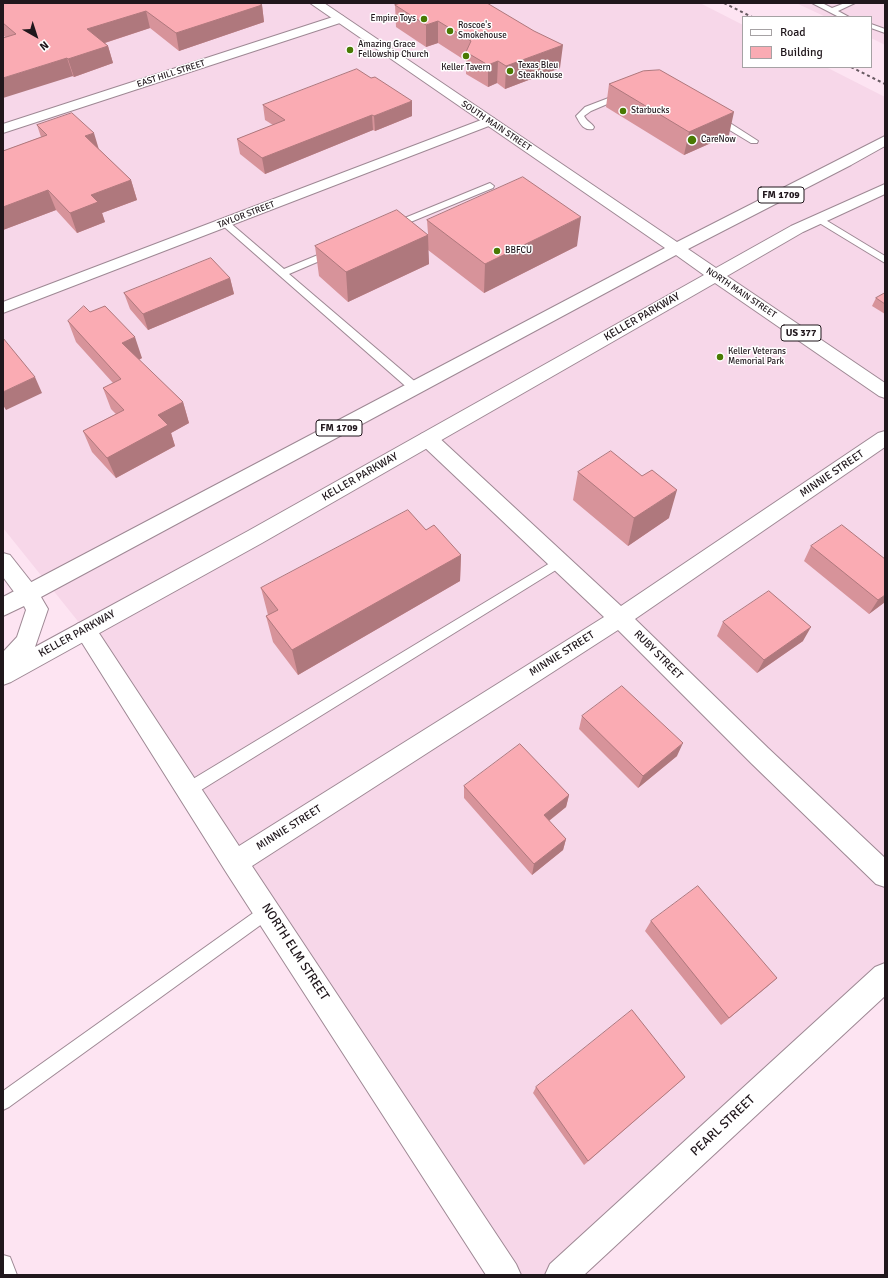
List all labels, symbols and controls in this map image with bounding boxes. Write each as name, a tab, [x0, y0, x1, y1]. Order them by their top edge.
place label: Empire Toys	[371, 14, 416, 24]
marker: Empire Toys	[419, 14, 429, 24]
north arrow	[16, 16, 56, 56]
legend	[742, 16, 872, 68]
place label: Roscoe's Smokehouse	[458, 21, 507, 42]
text: Road	[780, 25, 806, 40]
marker: Roscoe's Smokehouse	[445, 26, 455, 36]
text: N	[37, 38, 51, 53]
place label: Amazing Grace Fellowship Church	[358, 40, 429, 61]
marker: Amazing Grace Fellowship Church	[345, 45, 355, 55]
text: Building	[780, 45, 823, 60]
marker: Keller Tavern	[461, 51, 471, 61]
street label: EAST HILL STREET	[136, 58, 206, 90]
place label: Texas Bleu Steakhouse	[518, 61, 563, 82]
place label: Keller Tavern	[441, 63, 491, 73]
marker: Texas Bleu Steakhouse	[505, 66, 515, 76]
street label: SOUTH MAIN STREET	[459, 99, 533, 153]
marker: Starbucks	[618, 106, 628, 116]
place label: Starbucks	[631, 106, 669, 116]
marker: CareNow	[686, 134, 698, 146]
place label: CareNow	[701, 135, 736, 145]
road number: FM 1709	[758, 187, 804, 203]
street label: TAYLOR STREET	[216, 199, 276, 231]
marker: BBFCU	[492, 246, 502, 256]
place label: BBFCU	[505, 246, 532, 256]
street label: NORTH MAIN STREET	[704, 265, 778, 321]
street label: KELLER PARKWAY	[602, 290, 682, 344]
road number: US 377	[781, 325, 821, 341]
place label: Keller Veterans Memorial Park	[728, 347, 786, 368]
marker: Keller Veterans Memorial Park	[715, 352, 725, 362]
road number: FM 1709	[316, 420, 362, 436]
street label: MINNIE STREET	[797, 448, 867, 500]
street label: KELLER PARKWAY	[320, 450, 400, 504]
street label: KELLER PARKWAY	[36, 608, 118, 660]
street label: RUBY STREET	[631, 628, 685, 682]
street label: MINNIE STREET	[527, 629, 597, 679]
street label: MINNIE STREET	[254, 803, 324, 853]
street label: NORTH ELM STREET	[258, 901, 332, 1003]
street label: PEARL STREET	[688, 1092, 758, 1160]

